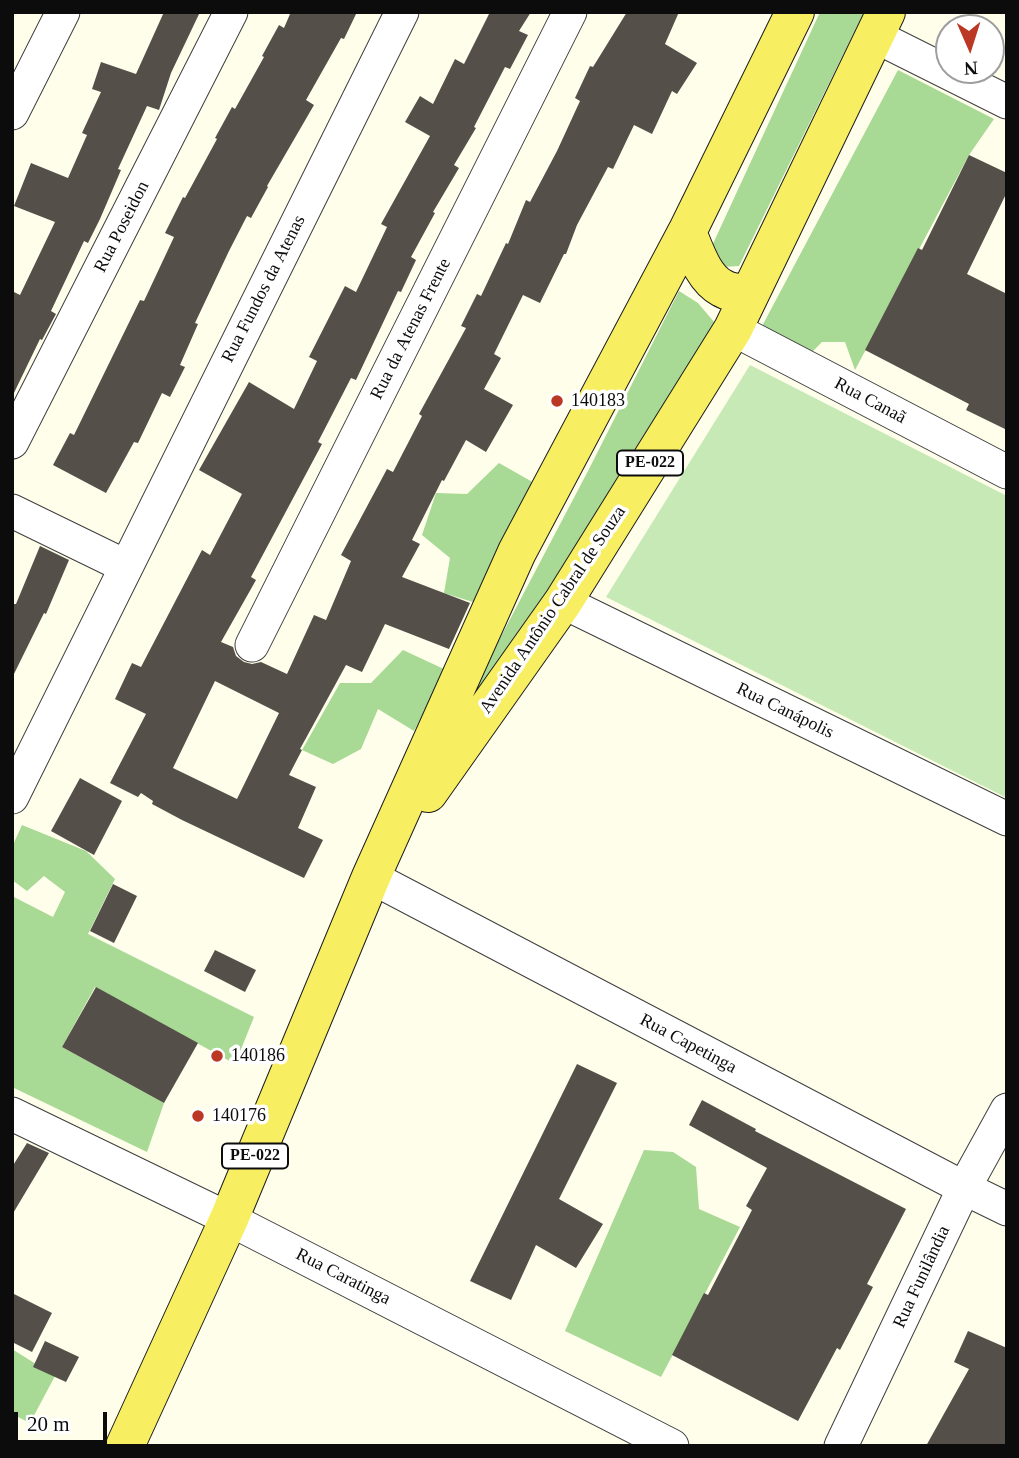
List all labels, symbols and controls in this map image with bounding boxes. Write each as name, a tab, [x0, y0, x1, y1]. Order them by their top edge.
north arrow	[935, 14, 1005, 84]
text: N	[964, 58, 978, 79]
street label: Rua Poseidon	[90, 178, 154, 276]
street label: Rua Fundos da Atenas	[217, 212, 311, 366]
street label: Rua da Atenas Frente	[366, 255, 456, 403]
street label: Rua Canaã	[830, 373, 910, 429]
place label: 140183	[571, 390, 625, 412]
marker: 140183	[549, 393, 565, 409]
road number: PE-022	[617, 450, 683, 476]
street label: Avenida Antônio Cabral de Souza	[475, 502, 631, 718]
street label: Rua Canápolis	[733, 678, 837, 744]
street label: Rua Capetinga	[636, 1009, 740, 1079]
place label: 140186	[231, 1045, 285, 1067]
marker: 140186	[209, 1048, 225, 1064]
place label: 140176	[212, 1105, 266, 1127]
marker: 140176	[190, 1108, 206, 1124]
road number: PE-022	[222, 1144, 288, 1168]
street label: Rua Funilândia	[889, 1222, 955, 1332]
street label: Rua Caratinga	[292, 1244, 394, 1310]
scale bar	[18, 1398, 110, 1442]
text: 20 m	[27, 1412, 70, 1436]

